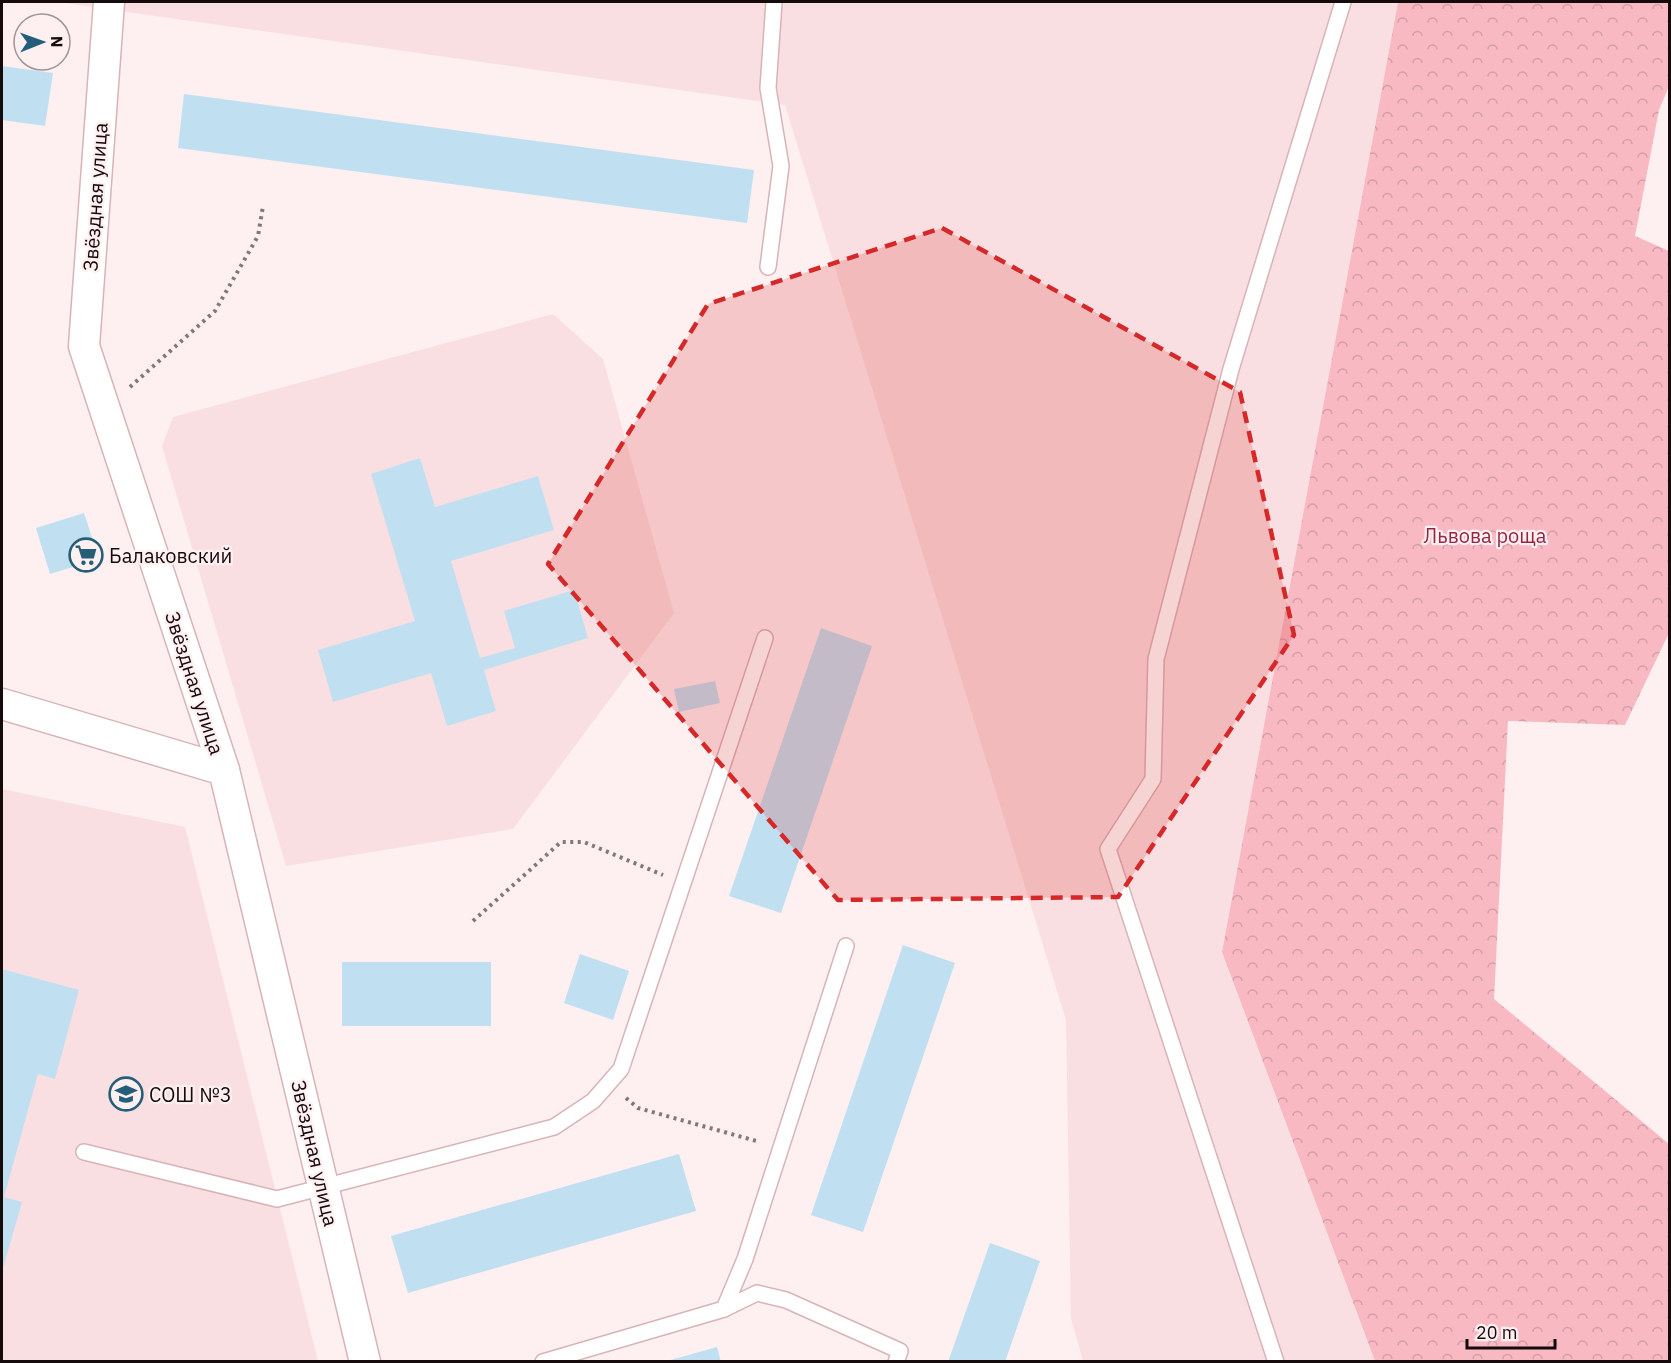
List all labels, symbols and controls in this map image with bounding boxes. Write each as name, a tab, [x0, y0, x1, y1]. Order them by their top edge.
north arrow	[12, 12, 72, 72]
text: N	[47, 36, 67, 48]
street label: Звёздная улица	[76, 121, 114, 272]
park label: Львова роща	[1424, 522, 1547, 549]
supermarket icon: Балаковский	[68, 537, 104, 573]
place label: Балаковский	[109, 542, 232, 569]
street label: Звёздная улица	[159, 608, 231, 758]
school or university icon: СОШ №3	[108, 1076, 144, 1112]
street label: Звёздная улица	[285, 1077, 345, 1229]
place label: СОШ №3	[149, 1081, 232, 1108]
scale bar	[1467, 1312, 1556, 1350]
text: 20 m	[1476, 1321, 1518, 1344]

